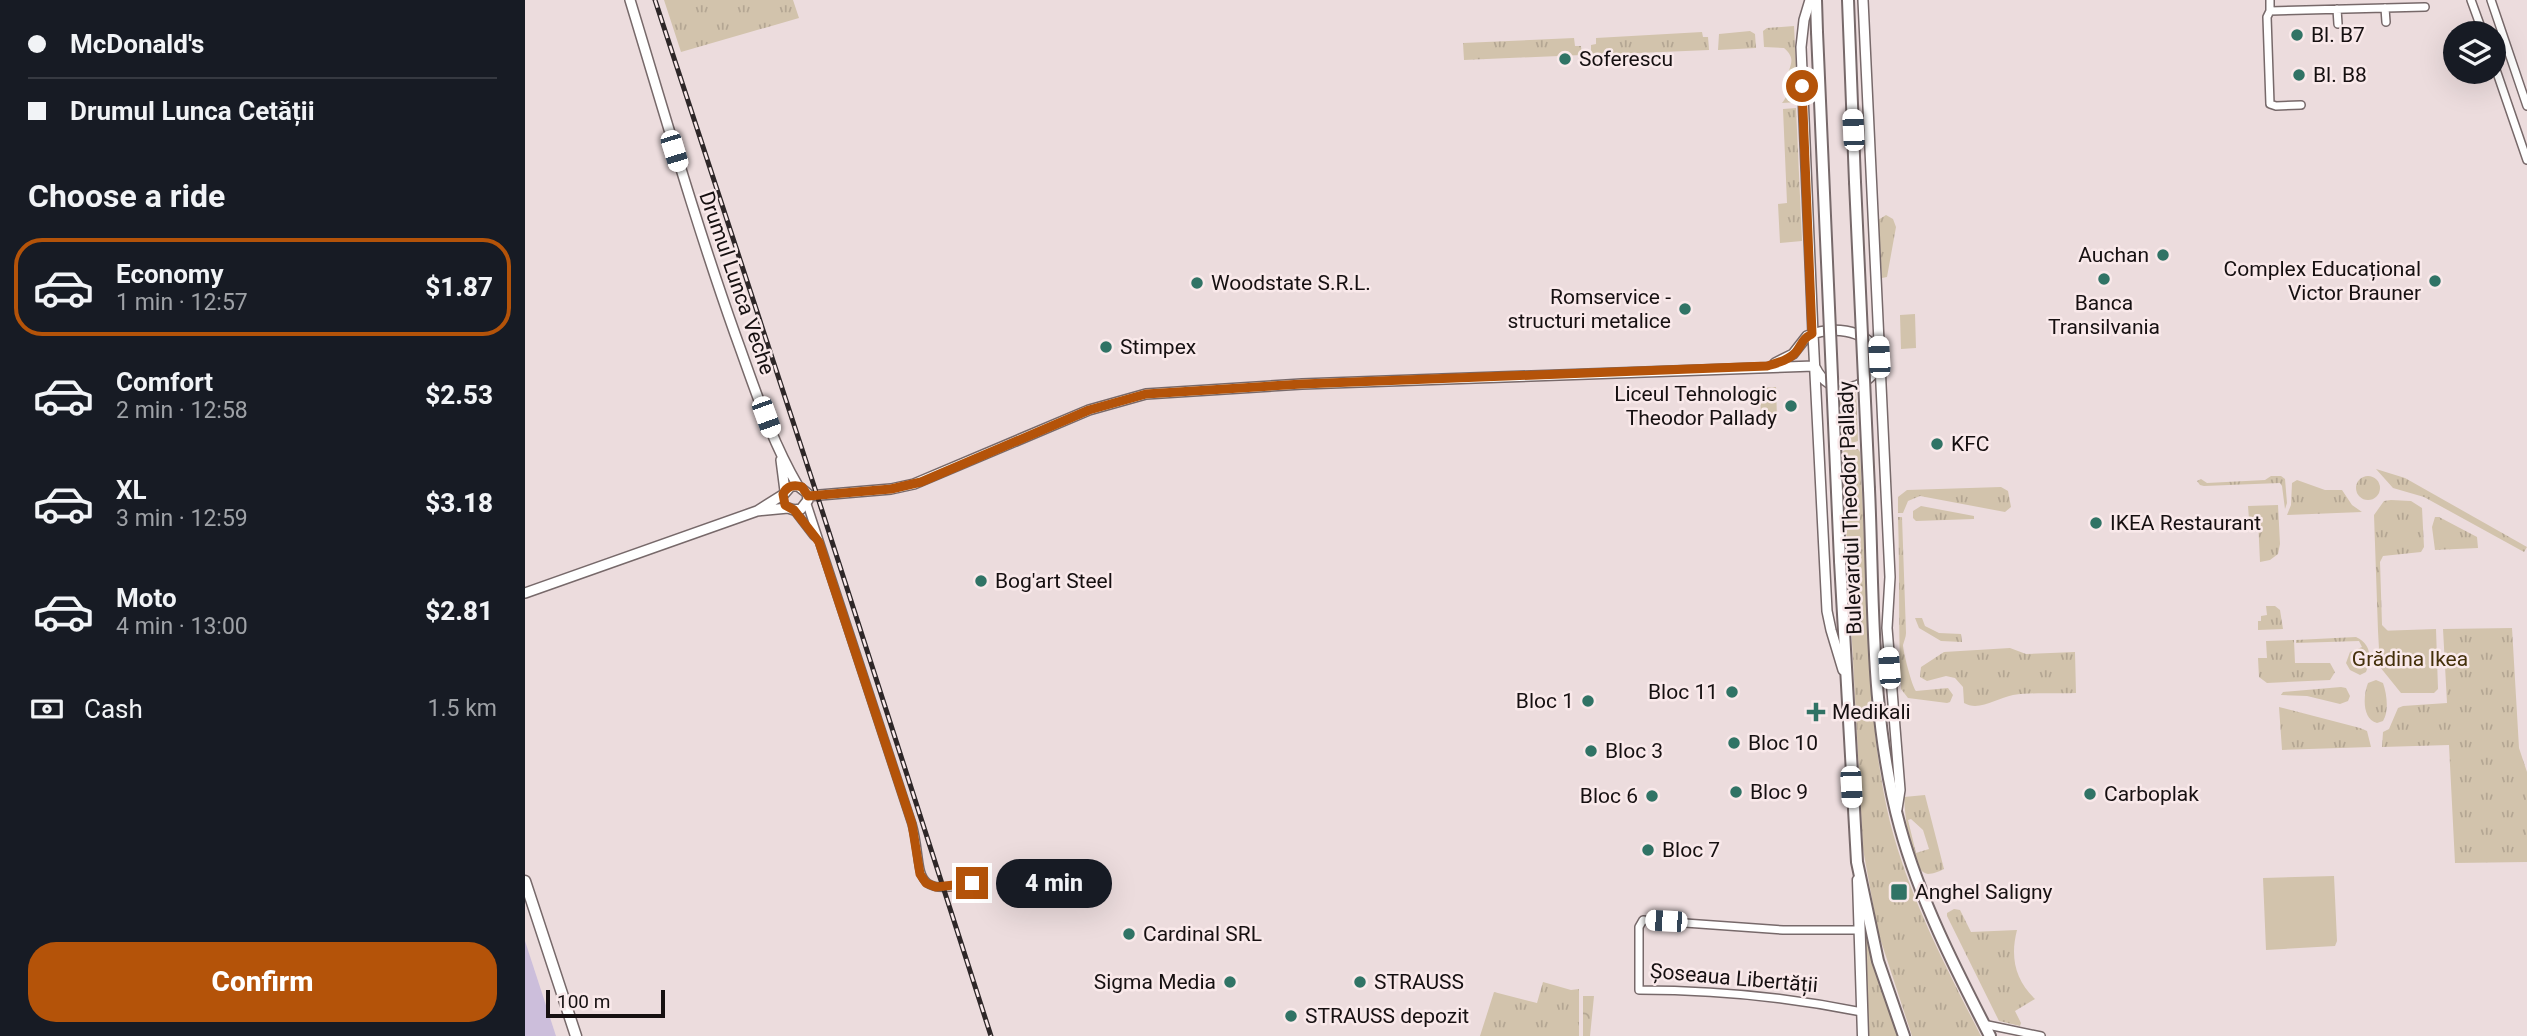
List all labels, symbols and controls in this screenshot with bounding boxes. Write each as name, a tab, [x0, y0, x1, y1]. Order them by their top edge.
map controls	[2443, 21, 2506, 84]
button: layers	[2443, 21, 2506, 84]
place label: Bl. B7	[2311, 23, 2365, 47]
marker: Bl. B7	[2289, 27, 2305, 43]
text: McDonald's	[70, 29, 204, 59]
place label: Soferescu	[1579, 47, 1673, 71]
marker: Soferescu	[1557, 51, 1573, 67]
place label: Bl. B8	[2313, 63, 2367, 87]
marker: Bl. B8	[2291, 67, 2307, 83]
route start	[1786, 70, 1818, 102]
text: Drumul Lunca Cetății	[70, 96, 315, 126]
car	[1842, 108, 1865, 152]
car	[658, 128, 691, 174]
text: Choose a ride	[28, 177, 225, 215]
street label: Drumul Lunca Veche	[694, 188, 780, 378]
place label: Auchan	[2078, 243, 2149, 267]
marker: Auchan	[2155, 247, 2171, 263]
icon: car	[32, 256, 95, 319]
place label: Complex Educațional Victor Brauner	[2224, 257, 2421, 305]
text: Economy	[116, 259, 223, 289]
place label: Woodstate S.R.L.	[1211, 271, 1371, 295]
marker: Banca Transilvania	[2096, 271, 2112, 287]
text: $1.87	[425, 272, 493, 302]
marker: Complex Educațional Victor Brauner	[2427, 273, 2443, 289]
marker: Woodstate S.R.L.	[1189, 275, 1205, 291]
place label: Romservice - structuri metalice	[1508, 285, 1671, 333]
text: 1 min · 12:57	[116, 289, 248, 316]
place label: Banca Transilvania	[2048, 291, 2160, 339]
marker: Romservice - structuri metalice	[1677, 301, 1693, 317]
place label: Stimpex	[1120, 335, 1196, 359]
car	[1868, 335, 1891, 379]
marker: Stimpex	[1098, 339, 1114, 355]
icon: car	[32, 364, 95, 427]
text: Comfort	[116, 367, 213, 397]
text: $2.53	[425, 380, 493, 410]
street label: Bulevardul Theodor Pallady	[1834, 381, 1866, 635]
place label: Liceul Tehnologic Theodor Pallady	[1614, 382, 1777, 430]
car	[749, 394, 784, 440]
text: 2 min · 12:58	[116, 397, 248, 424]
marker: Liceul Tehnologic Theodor Pallady	[1783, 398, 1799, 414]
place label: KFC	[1951, 432, 1989, 456]
marker: KFC	[1929, 436, 1945, 452]
icon: car	[32, 472, 95, 535]
text: XL	[116, 475, 147, 505]
text: $3.18	[425, 488, 493, 518]
text: 3 min · 12:59	[116, 505, 248, 532]
place label: IKEA Restaurant	[2110, 511, 2261, 535]
marker: IKEA Restaurant	[2088, 515, 2104, 531]
place label: Bog'art Steel	[995, 569, 1113, 593]
marker: Bog'art Steel	[973, 573, 989, 589]
icon: car	[32, 580, 95, 643]
text: Moto	[116, 583, 177, 613]
text: $2.81	[425, 596, 493, 626]
text: 4 min · 13:00	[116, 613, 248, 640]
car	[1878, 646, 1901, 690]
park label: Grădina Ikea	[2352, 647, 2468, 671]
place label: Bloc 11	[1648, 680, 1718, 704]
marker: Bloc 11	[1724, 684, 1740, 700]
place label: Bloc 1	[1516, 689, 1574, 713]
icon: cash	[28, 690, 66, 728]
marker: Bloc 1	[1580, 693, 1596, 709]
text: Cash	[84, 694, 143, 724]
text: 1.5 km	[428, 695, 497, 722]
place label: Medikali	[1832, 700, 1911, 724]
marker: Medikali	[1806, 702, 1826, 722]
place label: Bloc 10	[1748, 731, 1818, 755]
marker: Bloc 10	[1726, 735, 1742, 751]
place label: Bloc 3	[1605, 739, 1663, 763]
marker: Bloc 3	[1583, 743, 1599, 759]
car	[1840, 765, 1863, 809]
place label: Bloc 9	[1750, 780, 1808, 804]
place label: Carboplak	[2104, 782, 2199, 806]
place label: Bloc 6	[1580, 784, 1638, 808]
marker: Bloc 9	[1728, 784, 1744, 800]
marker: Carboplak	[2082, 786, 2098, 802]
marker: Bloc 6	[1644, 788, 1660, 804]
place label: Bloc 7	[1662, 838, 1720, 862]
marker: Bloc 7	[1640, 842, 1656, 858]
callout: 4 min	[997, 858, 1112, 908]
route end	[956, 867, 988, 899]
text: 4 min	[1025, 870, 1083, 897]
place label: Anghel Saligny	[1915, 880, 2053, 904]
marker: Anghel Saligny	[1889, 882, 1909, 902]
car	[1645, 909, 1688, 933]
place label: Cardinal SRL	[1143, 922, 1262, 946]
marker: Cardinal SRL	[1121, 926, 1137, 942]
button: Confirm	[28, 942, 497, 1022]
street label: Șoseaua Libertății	[1649, 959, 1819, 998]
place label: Sigma Media	[1094, 970, 1216, 994]
place label: STRAUSS	[1374, 970, 1464, 994]
marker: Sigma Media	[1222, 974, 1238, 990]
marker: STRAUSS	[1352, 974, 1368, 990]
scale bar	[546, 987, 665, 1019]
text: 100 m	[557, 990, 610, 1013]
place label: STRAUSS depozit	[1305, 1004, 1469, 1028]
marker: STRAUSS depozit	[1283, 1008, 1299, 1024]

